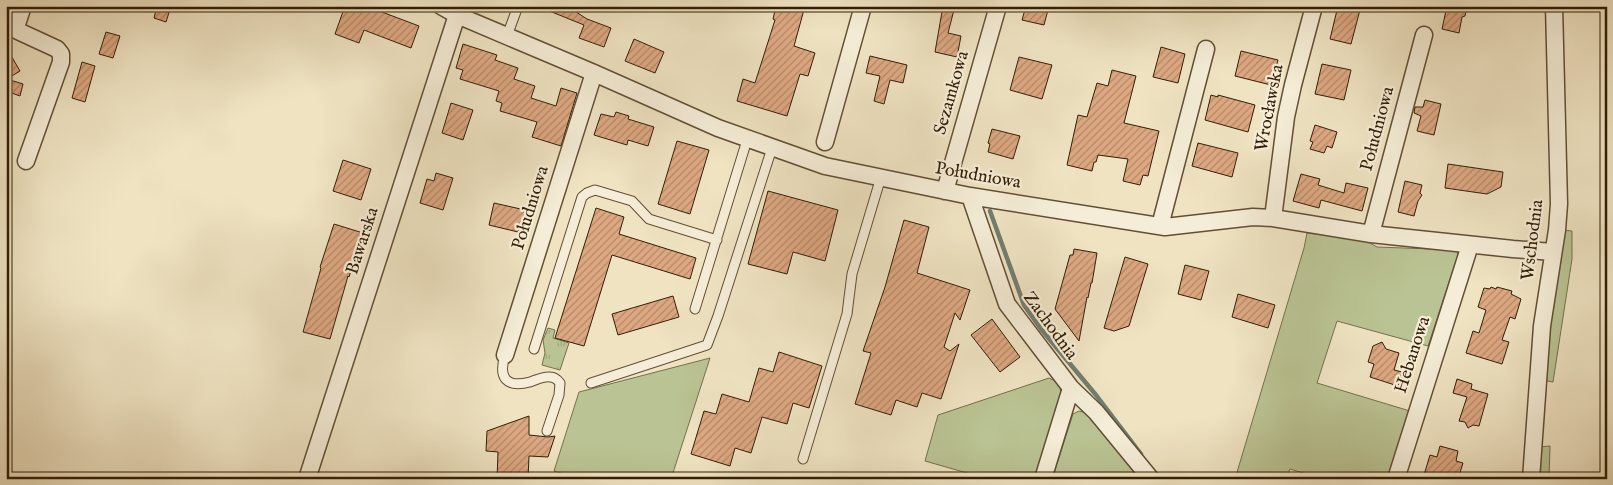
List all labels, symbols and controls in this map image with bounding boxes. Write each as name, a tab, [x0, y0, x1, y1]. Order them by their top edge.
street label: Sezamkowa	[929, 48, 975, 138]
street label: Wrocławska	[1250, 62, 1290, 154]
street label: Południowa	[1356, 84, 1400, 174]
street label: Południowa	[933, 157, 1023, 195]
street label: Południowa	[507, 163, 555, 253]
street label: Wschodnia	[1517, 198, 1549, 282]
street label: Bawarska	[341, 204, 385, 278]
street label: Zachodnia	[1017, 287, 1083, 365]
street label: Hebanowa	[1390, 313, 1436, 396]

